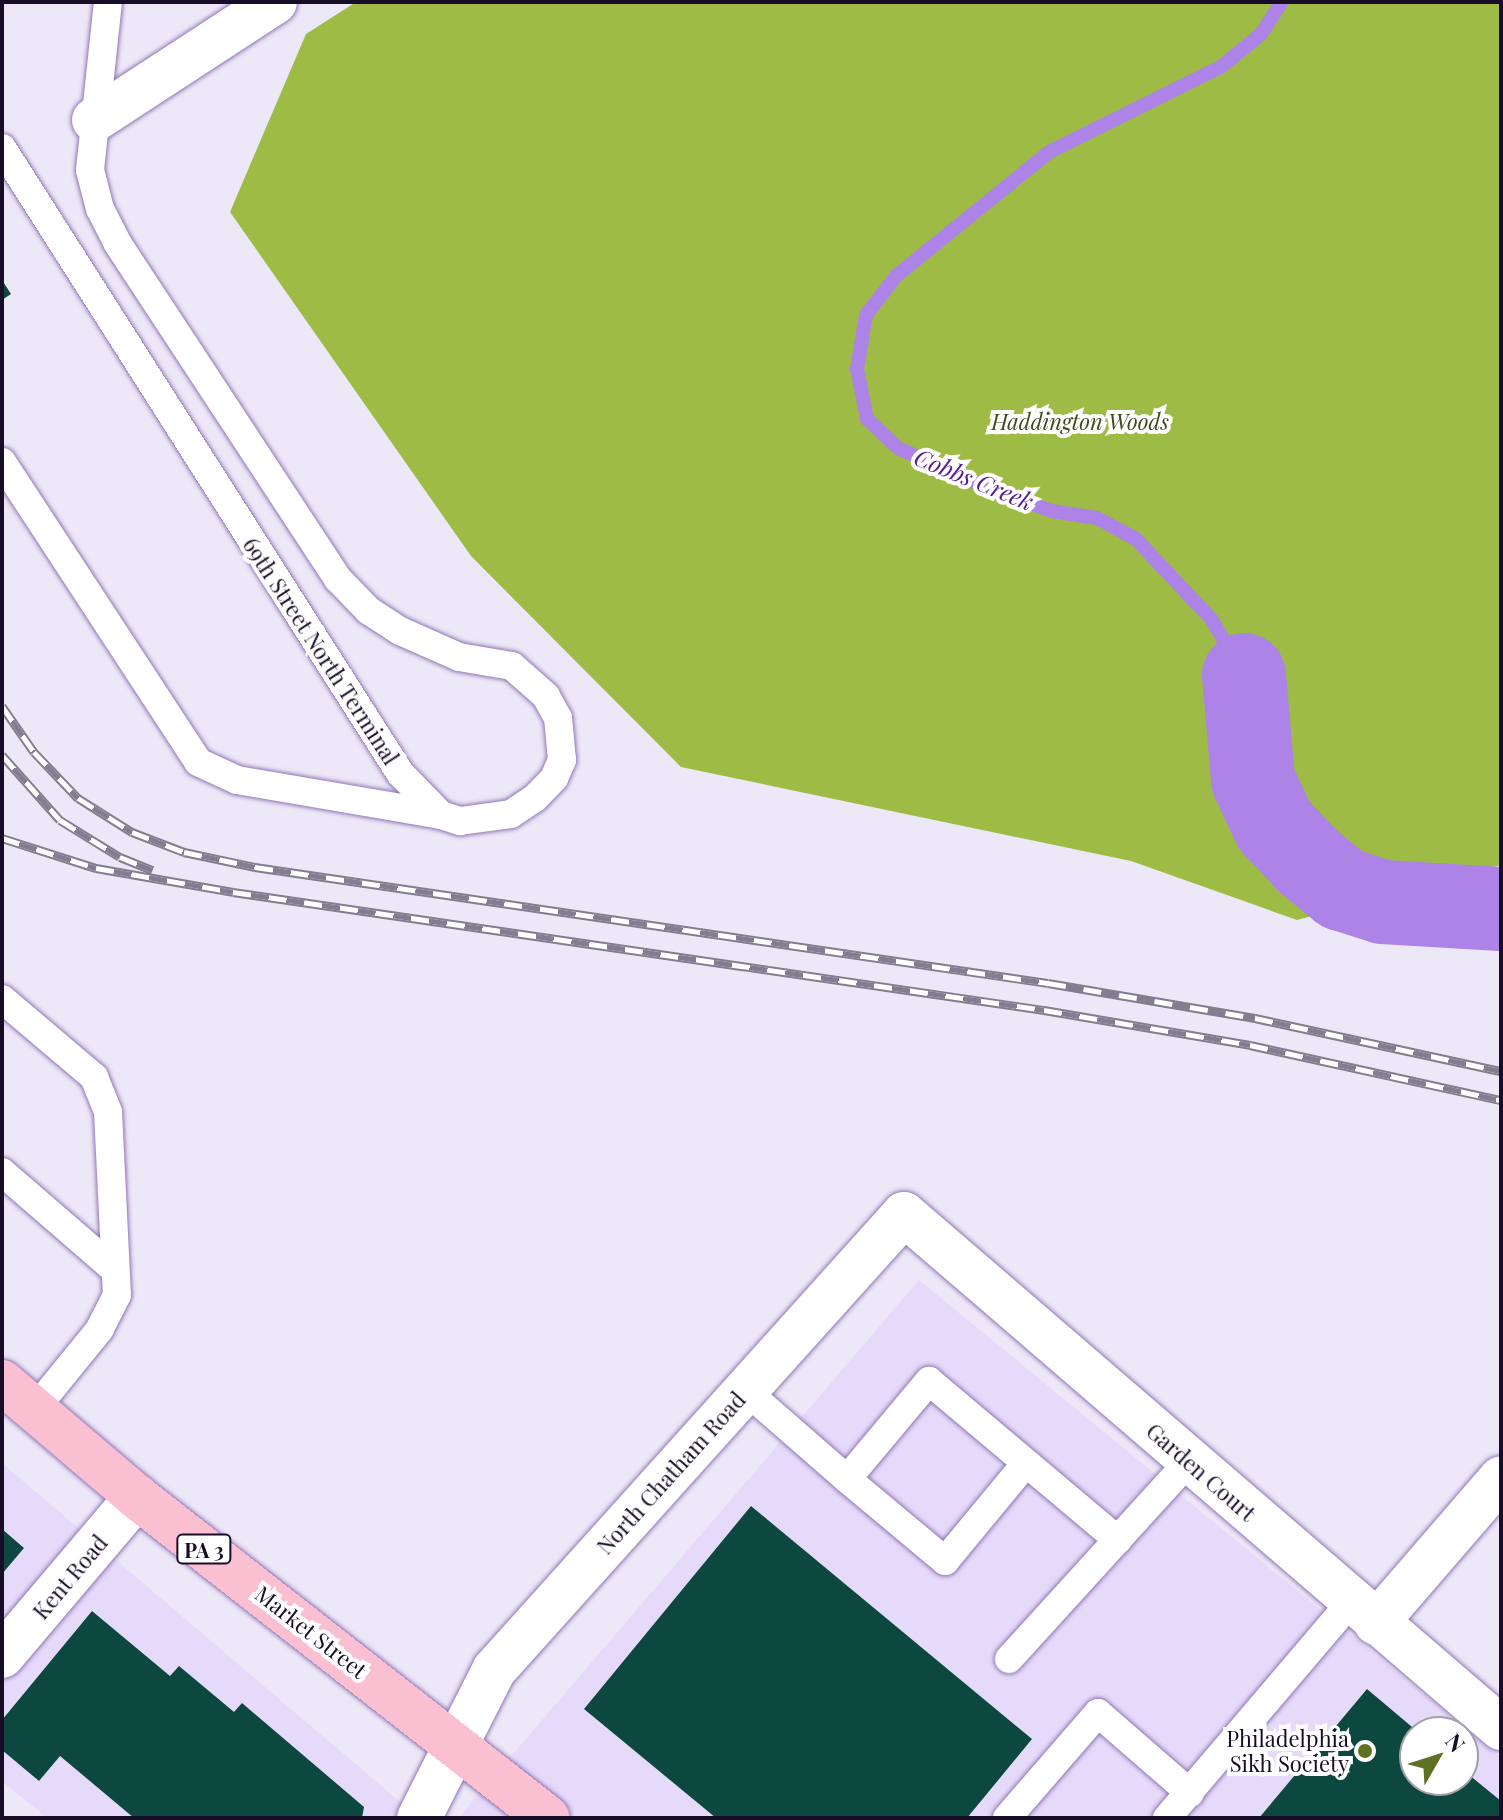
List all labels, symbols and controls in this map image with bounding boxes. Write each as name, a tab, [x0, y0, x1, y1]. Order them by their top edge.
park label: Haddington Woods	[991, 409, 1169, 435]
water label: Cobbs Creek	[910, 442, 1038, 516]
street label: 69th Street North Terminal	[237, 532, 405, 770]
street label: North Chatham Road	[591, 1387, 751, 1559]
street label: Garden Court	[1141, 1418, 1261, 1526]
street label: Kent Road	[27, 1529, 113, 1625]
road number: PA 3	[176, 1533, 232, 1565]
street label: Market Street	[250, 1580, 372, 1684]
north arrow	[1399, 1716, 1479, 1796]
place label: Philadelphia Sikh Society	[1226, 1725, 1349, 1776]
text: N	[1439, 1727, 1473, 1758]
marker: Philadelphia Sikh Society	[1356, 1742, 1374, 1760]

